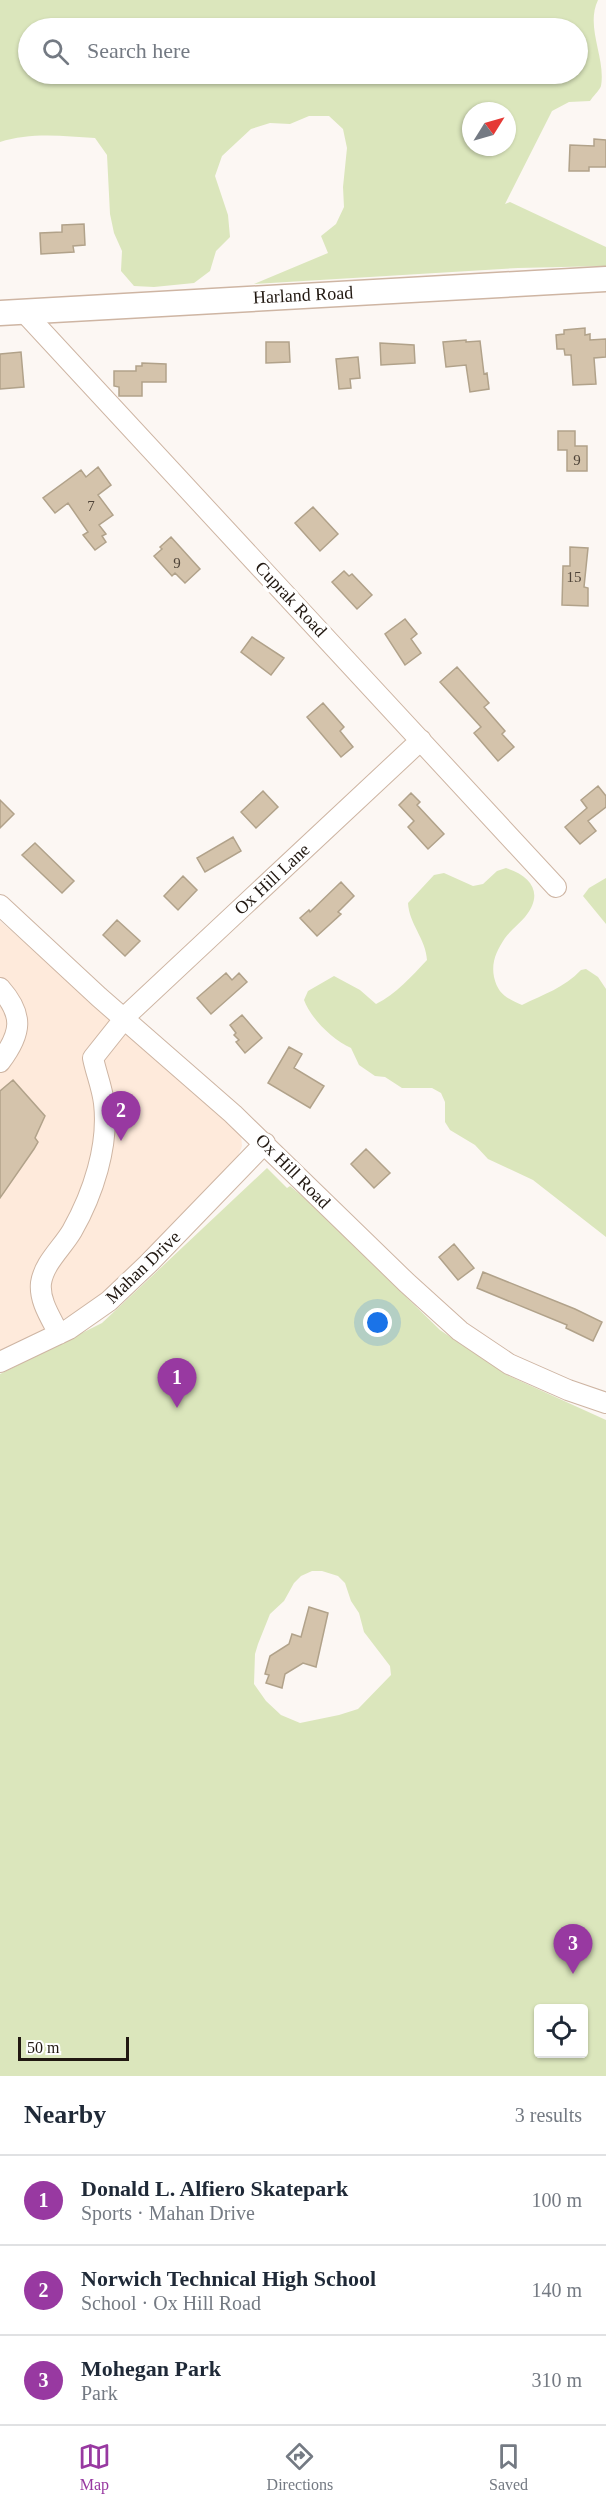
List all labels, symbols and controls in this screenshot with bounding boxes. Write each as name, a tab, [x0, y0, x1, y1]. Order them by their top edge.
search box	[18, 18, 588, 84]
icon: search	[39, 35, 72, 68]
text: Search here	[87, 38, 190, 63]
north arrow	[462, 102, 516, 156]
street label: Harland Road	[252, 282, 354, 308]
house number: 9	[573, 452, 581, 468]
house number: 7	[87, 498, 95, 514]
house number: 9	[173, 555, 181, 571]
street label: Cuprak Road	[251, 557, 331, 641]
house number: 15	[567, 569, 582, 585]
street label: Ox Hill Lane	[230, 839, 314, 919]
pin: 2	[102, 1092, 140, 1141]
street label: Ox Hill Road	[252, 1130, 334, 1212]
street label: Mahan Drive	[102, 1227, 184, 1307]
your location	[363, 1308, 392, 1337]
pin: 1	[158, 1358, 196, 1408]
pin: 3	[554, 1924, 592, 1974]
map controls	[534, 2004, 588, 2058]
button: locate	[534, 2004, 588, 2058]
scale bar	[18, 2034, 129, 2062]
text: 50 m	[27, 2039, 59, 2056]
text: Nearby	[24, 2100, 106, 2129]
text: 3 results	[515, 2104, 582, 2126]
text: Donald L. Alfiero Skatepark	[81, 2176, 348, 2201]
text: 1	[39, 2189, 49, 2211]
text: 100 m	[531, 2189, 582, 2211]
text: Sports · Mahan Drive	[81, 2202, 255, 2224]
text: Norwich Technical High School	[81, 2266, 376, 2291]
text: 2	[39, 2279, 49, 2301]
text: 140 m	[531, 2279, 582, 2301]
text: School · Ox Hill Road	[81, 2292, 261, 2314]
text: Mohegan Park	[81, 2356, 221, 2381]
text: 3	[39, 2369, 49, 2391]
text: 310 m	[531, 2369, 582, 2391]
text: Park	[81, 2382, 118, 2404]
tab: Map	[78, 2440, 111, 2494]
tab: Directions	[267, 2440, 333, 2494]
tab: Saved	[489, 2440, 528, 2494]

